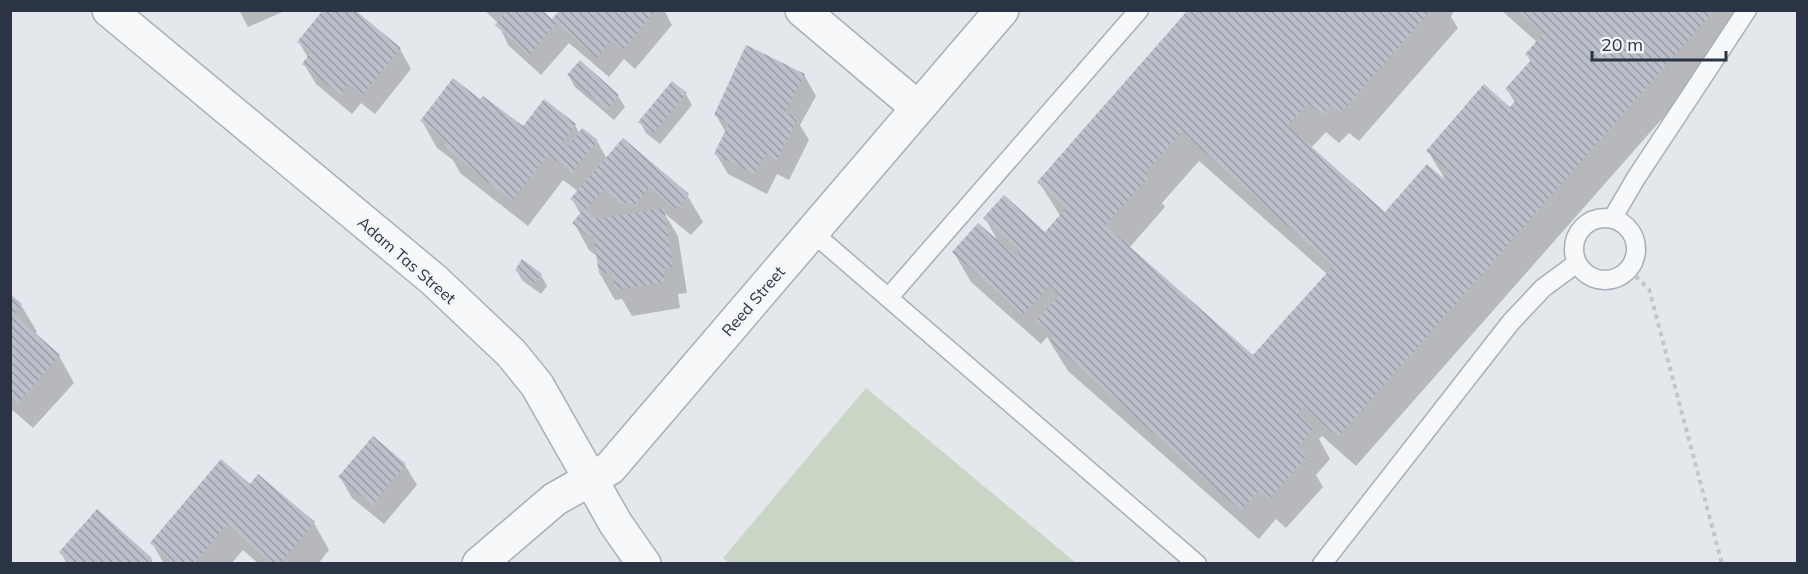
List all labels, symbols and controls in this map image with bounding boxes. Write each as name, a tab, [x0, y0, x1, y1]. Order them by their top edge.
scale bar	[1592, 24, 1726, 62]
text: 20 m	[1601, 33, 1643, 56]
street label: Adam Tas Street	[354, 212, 460, 308]
street label: Reed Street	[717, 262, 789, 340]

